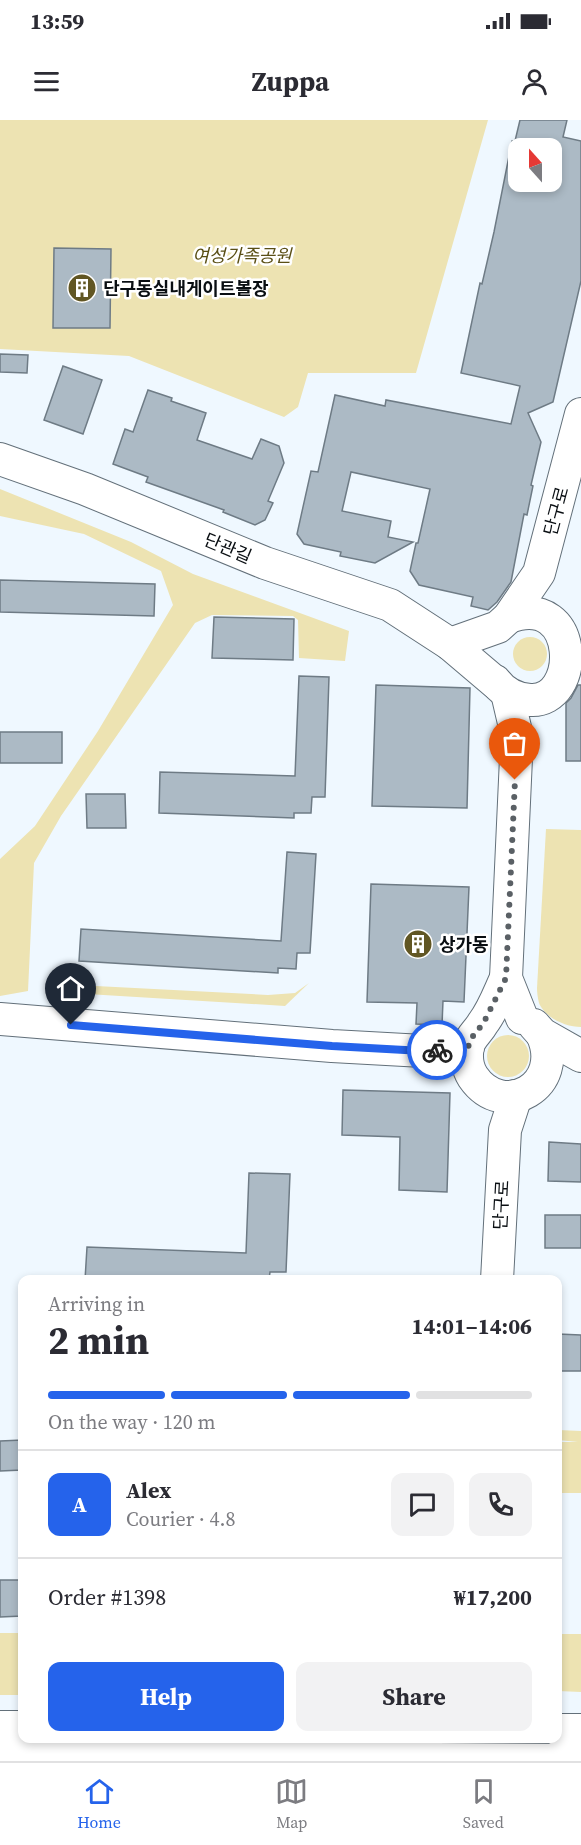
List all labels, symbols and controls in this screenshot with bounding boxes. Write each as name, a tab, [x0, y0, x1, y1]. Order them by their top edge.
text: 13:59	[30, 6, 84, 36]
text: Zuppa	[252, 63, 329, 100]
icon: menu	[30, 65, 63, 98]
icon: person	[518, 65, 551, 98]
north arrow	[508, 138, 562, 192]
map controls	[508, 138, 562, 192]
park label: 여성가족공원	[192, 243, 293, 268]
building icon: 단구동실내게이트볼장	[66, 272, 98, 304]
place label: 단구동실내게이트볼장	[103, 276, 269, 301]
street label: 단구로	[537, 484, 575, 538]
street label: 단관길	[200, 527, 256, 569]
pin	[489, 718, 540, 780]
icon: bag	[498, 727, 531, 760]
building icon: 상가동	[402, 928, 434, 960]
place label: 상가동	[439, 932, 489, 957]
pin	[45, 963, 96, 1025]
icon: home	[54, 972, 87, 1005]
courier	[407, 1020, 467, 1080]
icon: bike	[421, 1034, 454, 1067]
street label: 단구로	[487, 1180, 515, 1230]
text: Arriving in	[48, 1290, 145, 1318]
text: 14:01–14:06	[412, 1311, 532, 1341]
text: 2 min	[48, 1314, 149, 1367]
text: On the way · 120 m	[48, 1408, 215, 1436]
button: chat	[391, 1473, 454, 1536]
button: phone	[469, 1473, 532, 1536]
text: Alex	[126, 1475, 171, 1505]
text: A	[72, 1489, 87, 1519]
text: Courier · 4.8	[126, 1505, 235, 1533]
text: Order #1398	[48, 1582, 166, 1612]
text: ₩17,200	[454, 1582, 532, 1612]
button: Help	[48, 1662, 284, 1731]
button: Share	[296, 1662, 532, 1731]
tab: Home	[77, 1775, 121, 1833]
tab: Map	[275, 1775, 308, 1833]
tab: Saved	[463, 1775, 504, 1833]

